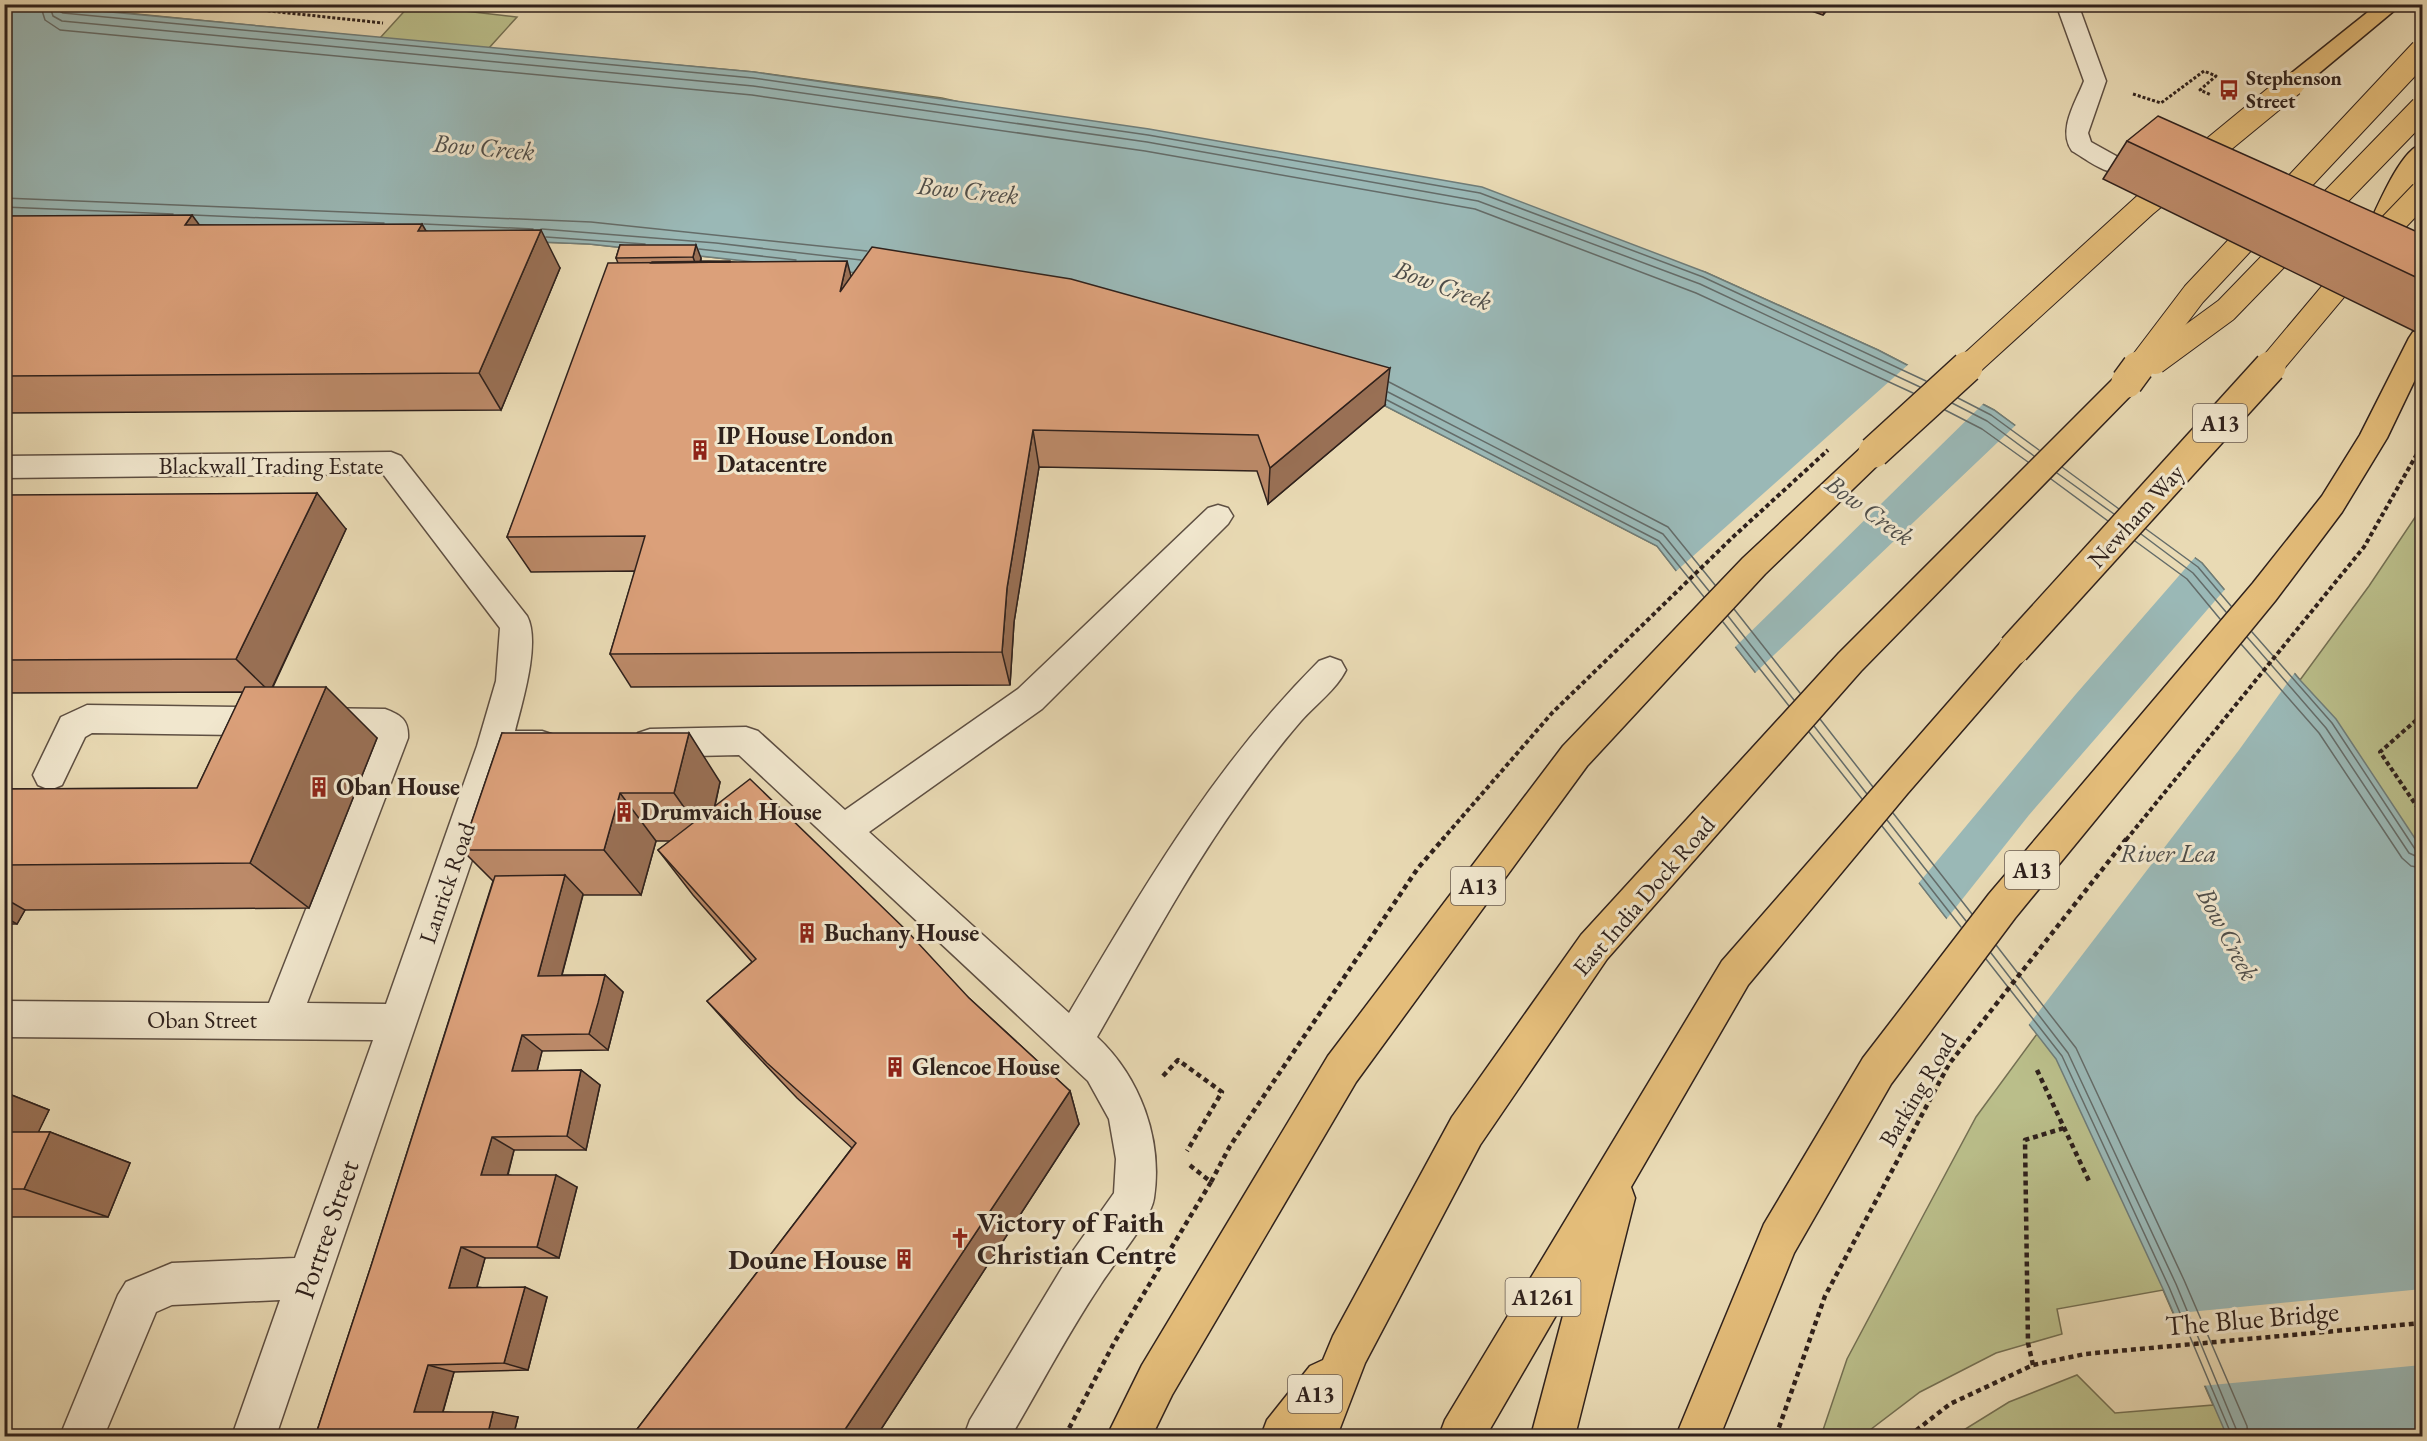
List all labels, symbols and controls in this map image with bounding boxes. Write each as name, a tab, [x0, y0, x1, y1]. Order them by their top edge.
place label: Stephenson Street	[2246, 65, 2342, 114]
bus stop icon: Stephenson Street	[2217, 78, 2241, 102]
water label: Bow Creek	[431, 126, 536, 168]
water label: Bow Creek	[915, 168, 1020, 212]
water label: Bow Creek	[1389, 251, 1497, 318]
road number: A13	[2193, 404, 2247, 442]
place label: IP House London Datacentre	[717, 420, 894, 479]
building icon: IP House London Datacentre	[688, 438, 712, 462]
street label: Blackwall Trading Estate	[159, 450, 383, 481]
street label: Newham Way	[2081, 457, 2191, 574]
water label: Bow Creek	[1818, 466, 1921, 554]
place label: Oban House	[336, 771, 460, 802]
building icon: Oban House	[307, 775, 331, 799]
place label: Drumvaich House	[641, 796, 822, 827]
building icon: Drumvaich House	[612, 800, 636, 824]
street label: East India Dock Road	[1566, 809, 1722, 982]
street label: Lanrick Road	[411, 817, 482, 948]
water label: River Lea	[2120, 836, 2216, 870]
road number: A13	[2005, 851, 2059, 889]
road number: A13	[1451, 867, 1505, 905]
water label: Bow Creek	[2189, 880, 2267, 987]
place label: Buchany House	[824, 917, 979, 949]
building icon: Buchany House	[795, 921, 819, 945]
street label: Oban Street	[147, 1004, 257, 1035]
street label: Barking Road	[1872, 1027, 1964, 1152]
place label: Glencoe House	[912, 1051, 1060, 1082]
building icon: Glencoe House	[883, 1055, 907, 1079]
street label: Portree Street	[286, 1155, 367, 1303]
place label: Victory of Faith Christian Centre	[977, 1204, 1176, 1272]
church icon: Victory of Faith Christian Centre	[948, 1226, 972, 1250]
place label: Doune House	[728, 1241, 887, 1277]
building icon: Doune House	[892, 1247, 916, 1271]
road number: A1261	[1506, 1278, 1580, 1316]
street label: The Blue Bridge	[2164, 1292, 2340, 1344]
road number: A13	[1288, 1375, 1342, 1413]

